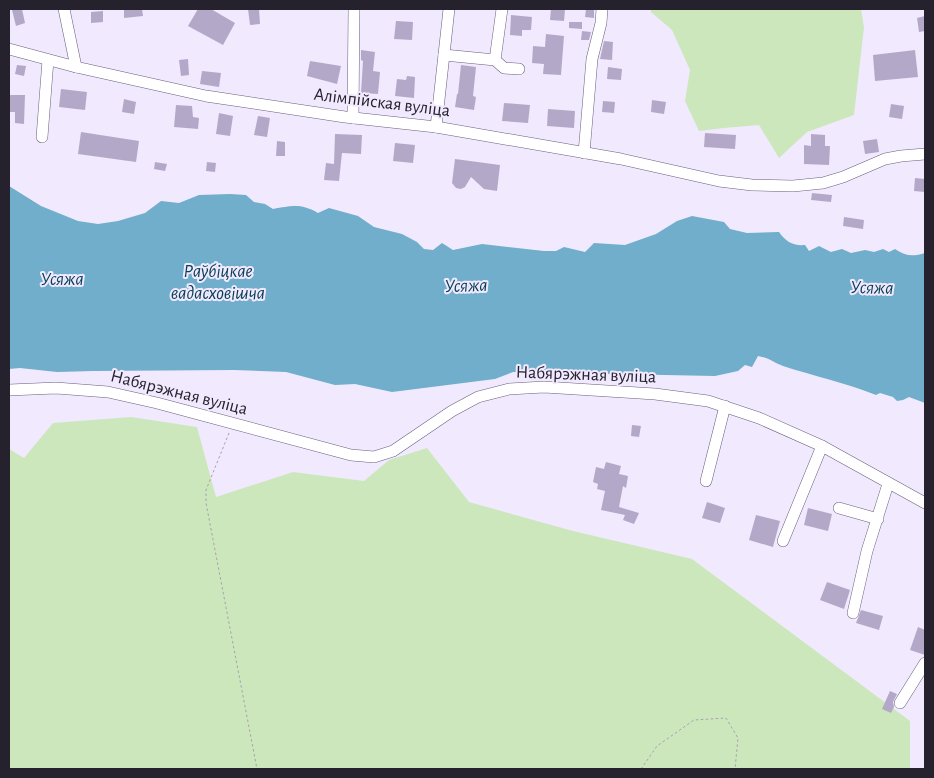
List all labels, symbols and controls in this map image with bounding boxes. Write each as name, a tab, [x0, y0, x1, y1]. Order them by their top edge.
street label: Алімпійская вуліца	[313, 86, 451, 120]
water label: Раўбіцкае вадасховішча	[171, 262, 265, 303]
water label: Усяжа	[40, 270, 84, 289]
water label: Усяжа	[444, 276, 488, 296]
water label: Усяжа	[850, 278, 894, 298]
street label: Набярэжная вуліца	[515, 363, 657, 386]
street label: Набярэжная вуліца	[109, 366, 250, 419]

